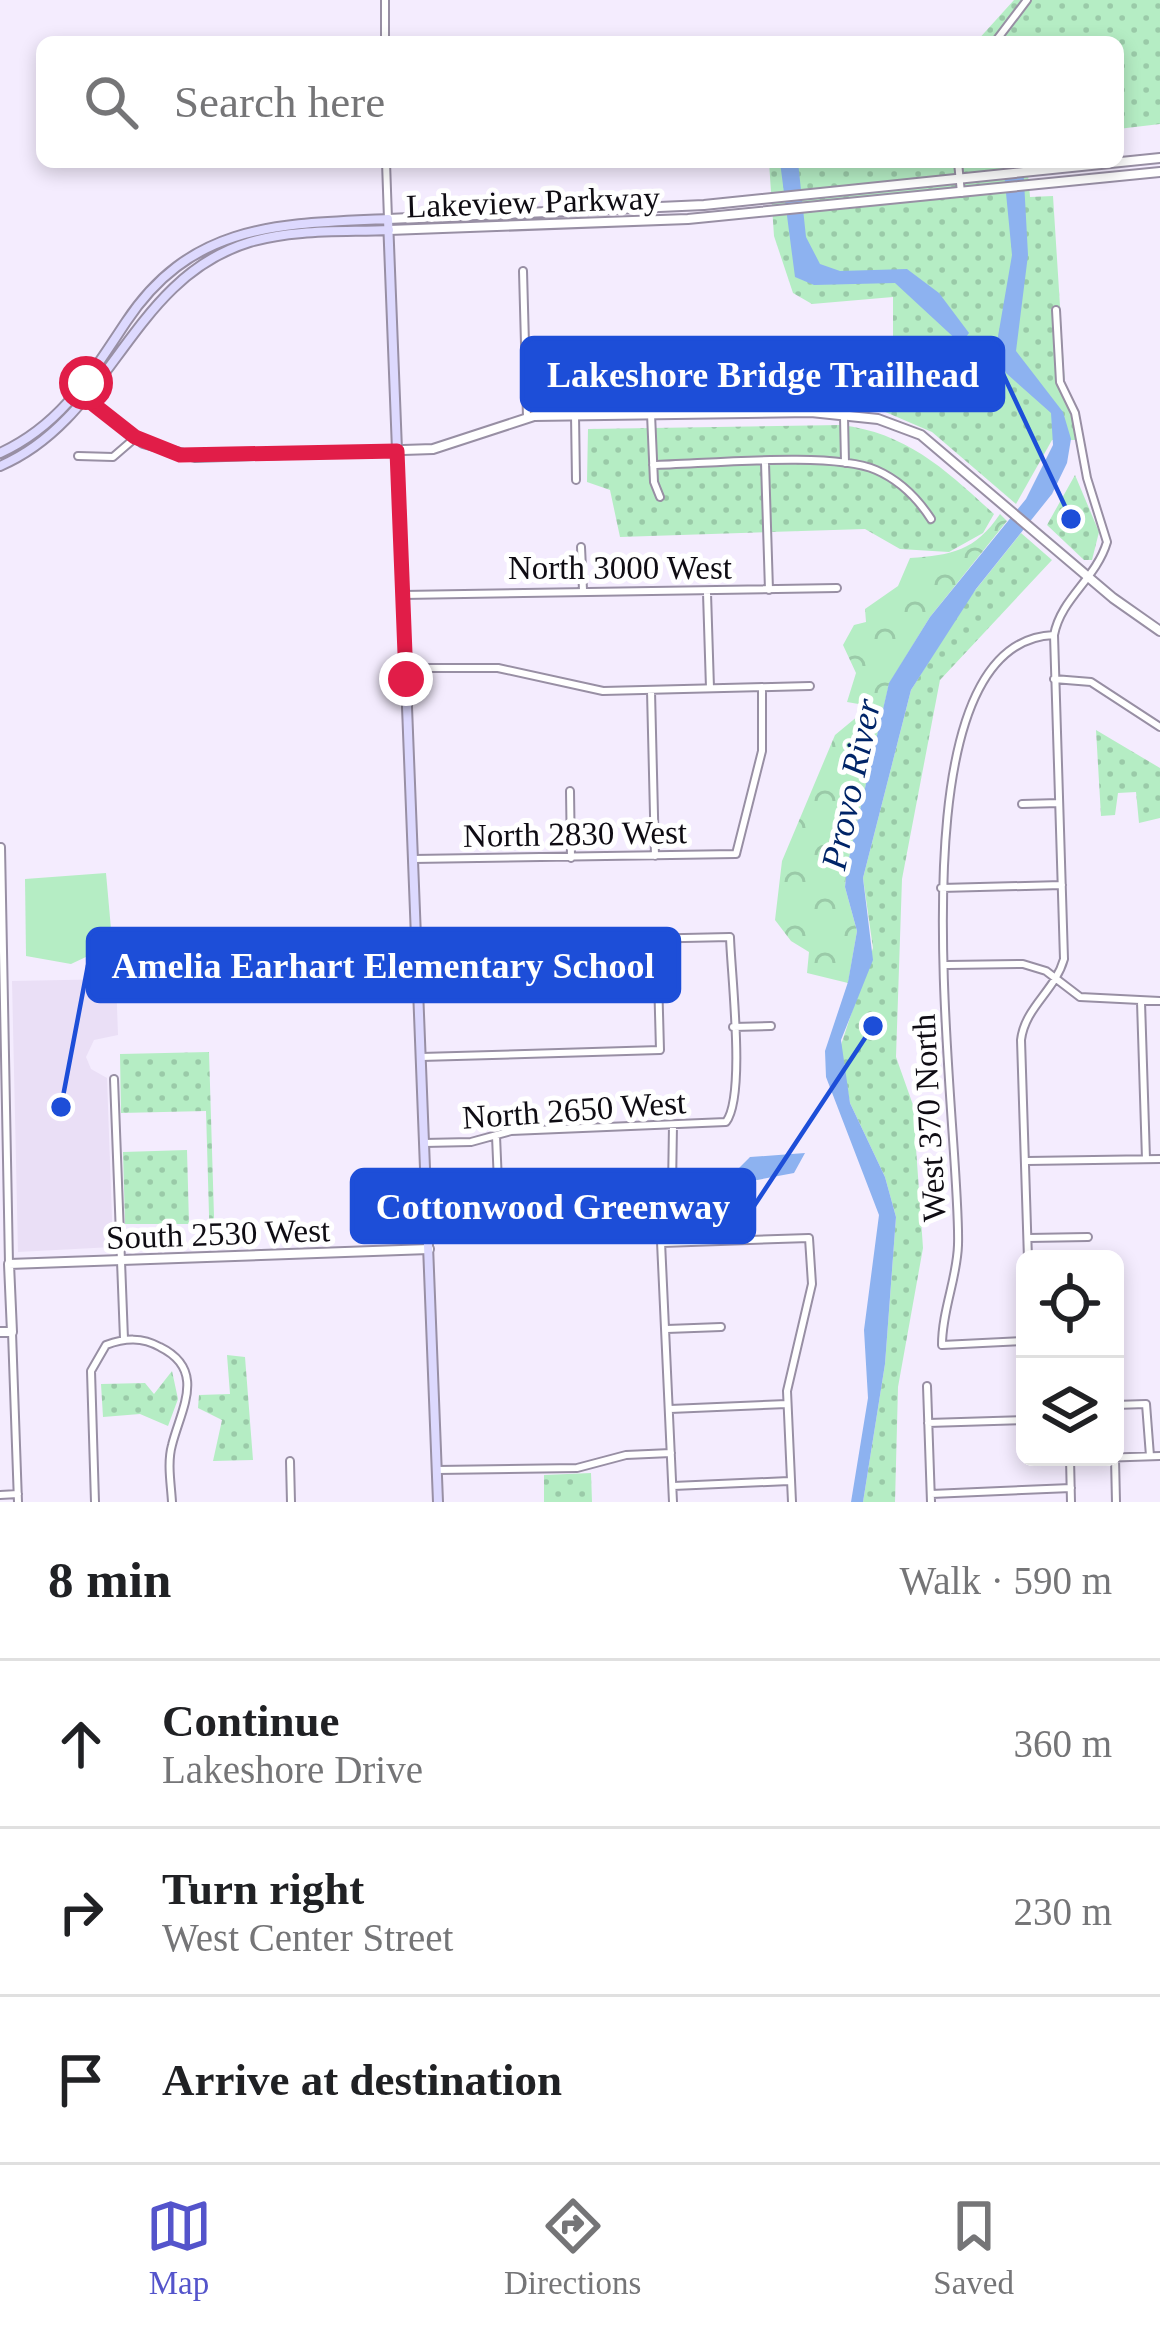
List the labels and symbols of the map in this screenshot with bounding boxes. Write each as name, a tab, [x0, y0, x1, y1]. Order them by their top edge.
street label: Lakeview Parkway	[406, 180, 661, 224]
callout: Lakeshore Bridge Trailhead	[522, 338, 1003, 410]
text: Lakeshore Bridge Trailhead	[547, 355, 979, 395]
route start	[59, 356, 113, 410]
street label: North 3000 West	[508, 550, 732, 586]
route end	[379, 652, 433, 706]
water label: Provo River	[813, 694, 889, 874]
street label: North 2830 West	[463, 814, 687, 854]
callout: Amelia Earhart Elementary School	[88, 929, 679, 1001]
text: Amelia Earhart Elementary School	[112, 946, 654, 986]
street label: West 370 North	[906, 1013, 952, 1223]
street label: North 2650 West	[461, 1084, 687, 1136]
callout: Cottonwood Greenway	[352, 1170, 754, 1242]
text: Cottonwood Greenway	[376, 1187, 730, 1227]
street label: South 2530 West	[105, 1212, 331, 1256]

